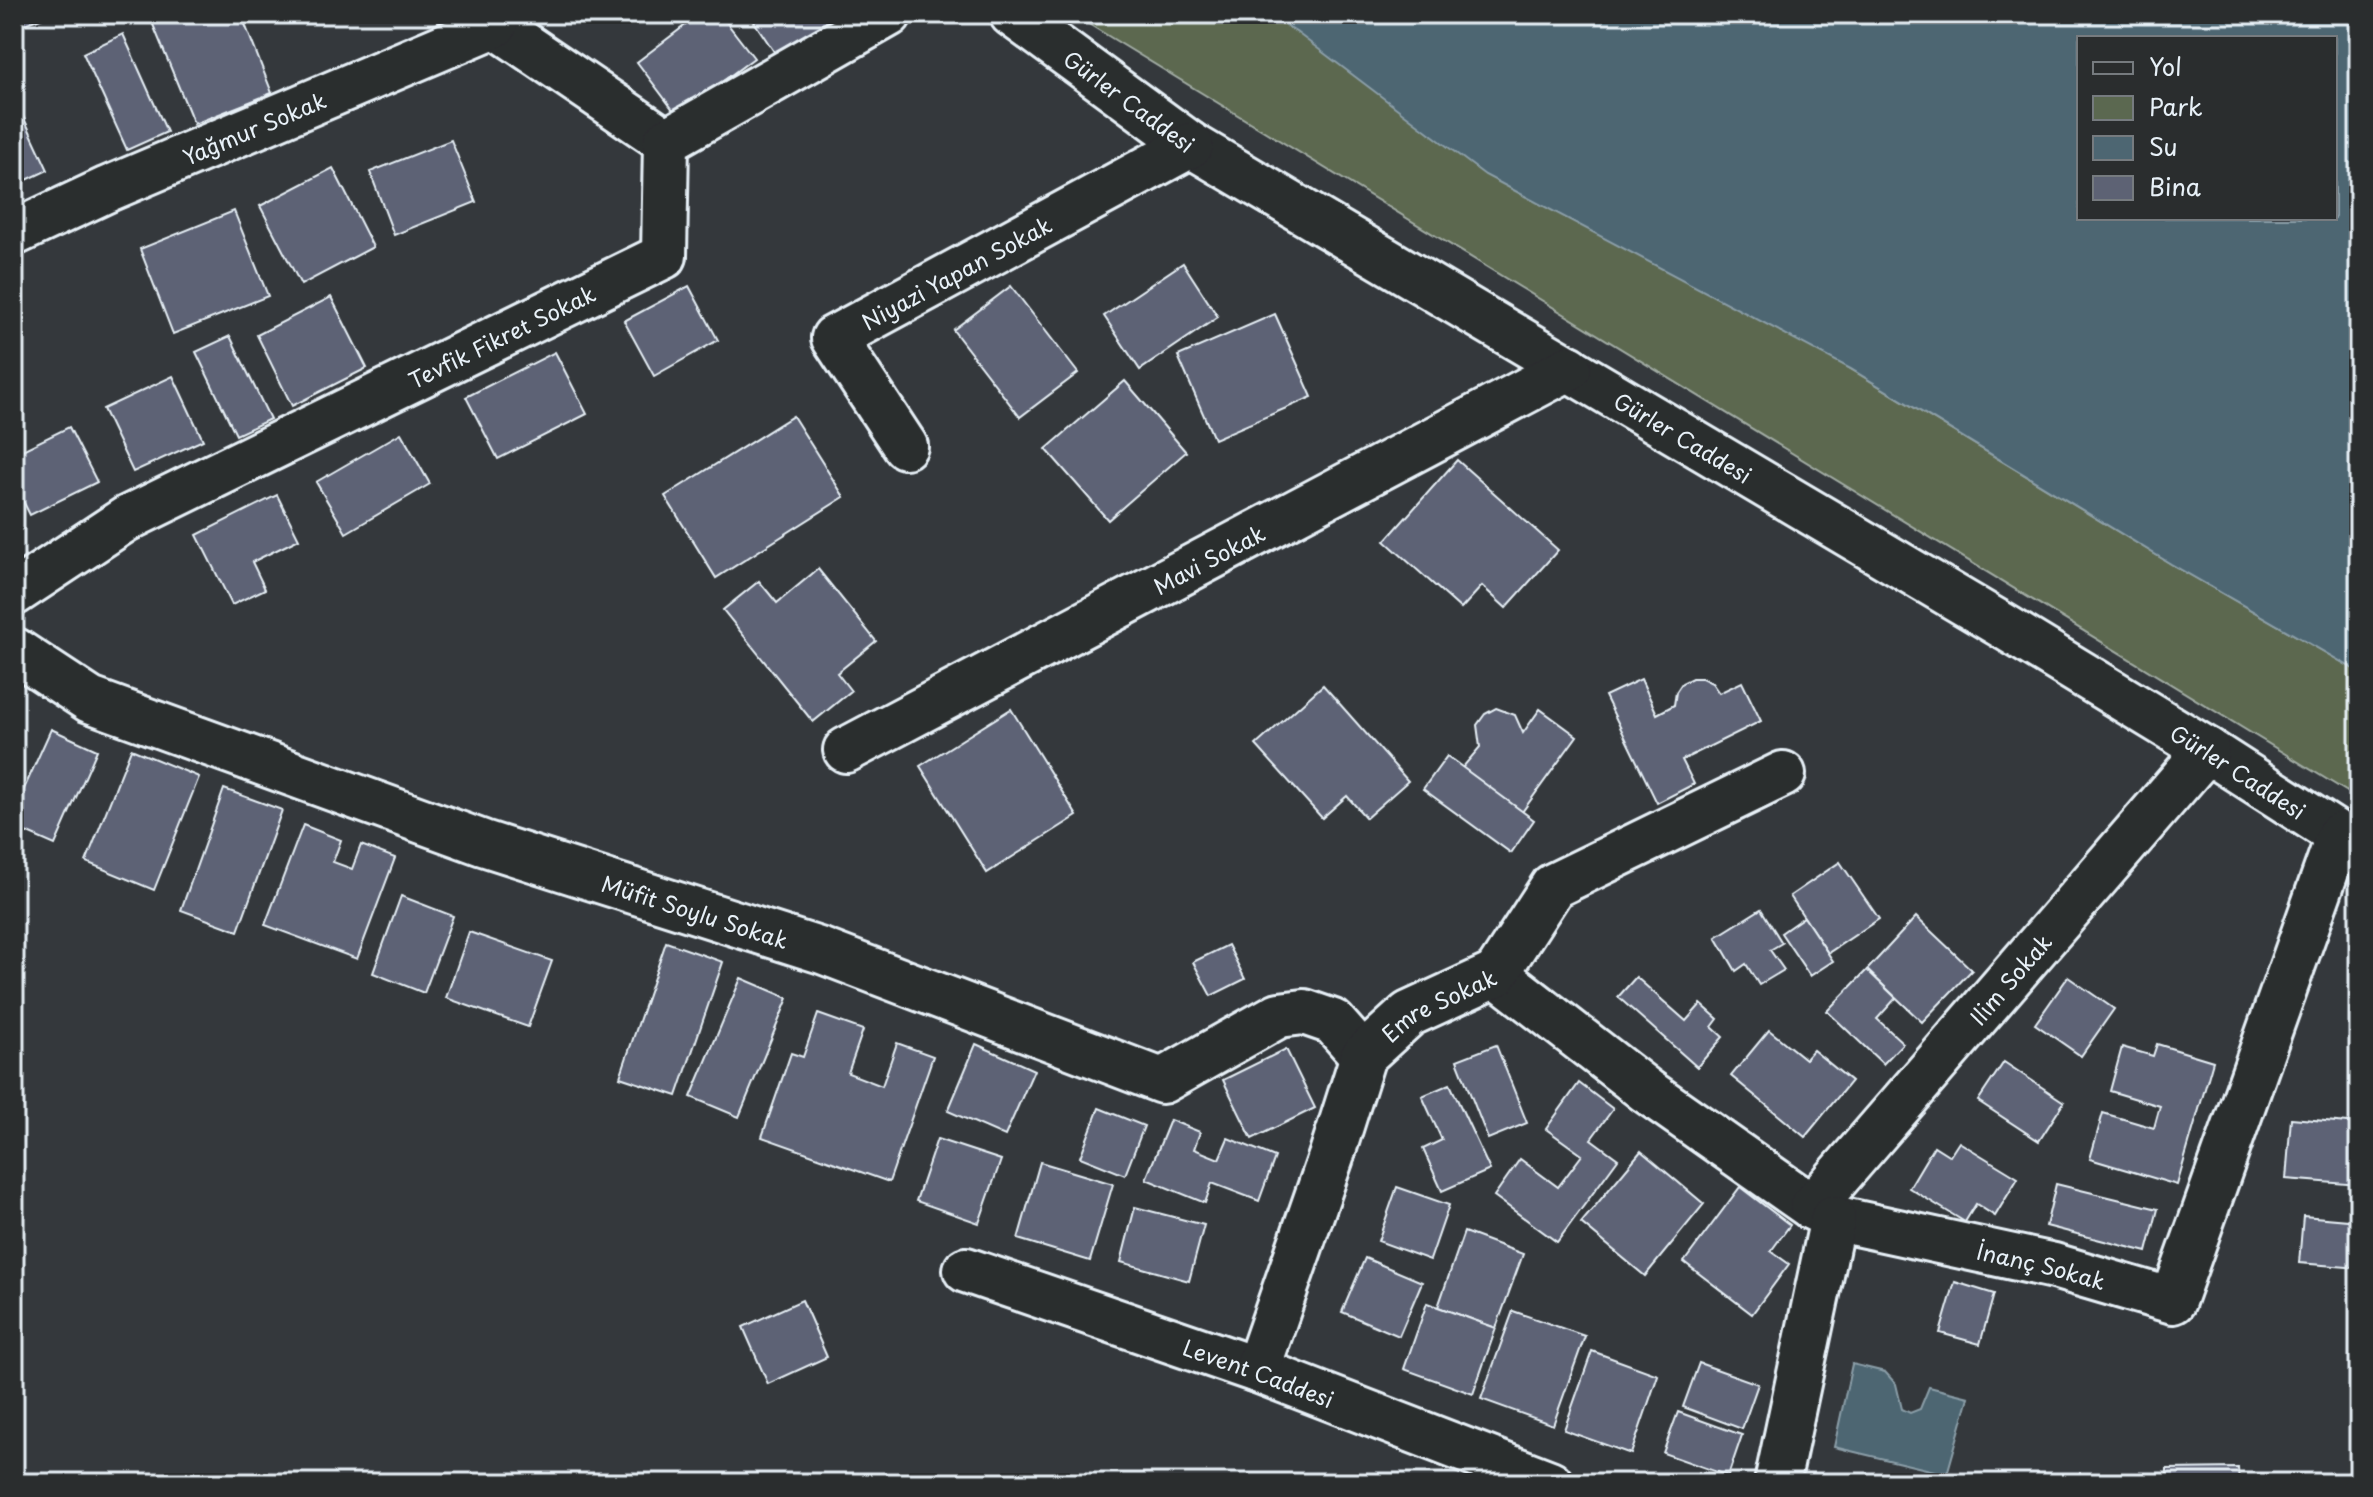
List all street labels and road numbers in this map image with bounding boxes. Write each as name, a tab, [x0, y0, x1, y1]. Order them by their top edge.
street label: Gürler Caddesi	[1058, 41, 1202, 159]
street label: Yağmur Sokak	[177, 82, 330, 172]
street label: Niyazi Yapan Sokak	[855, 207, 1057, 337]
street label: Tevfik Fikret Sokak	[402, 276, 601, 395]
street label: Gürler Caddesi	[1608, 383, 1758, 490]
street label: Mavi Sokak	[1147, 515, 1270, 602]
street label: Gürler Caddesi	[2164, 715, 2313, 826]
street label: Müfit Soylu Sokak	[598, 865, 793, 956]
street label: Ilim Sokak	[1961, 925, 2059, 1031]
street label: Emre Sokak	[1373, 960, 1502, 1049]
street label: İnanç Sokak	[1974, 1233, 2110, 1297]
street label: Levent Caddesi	[1179, 1329, 1339, 1415]

